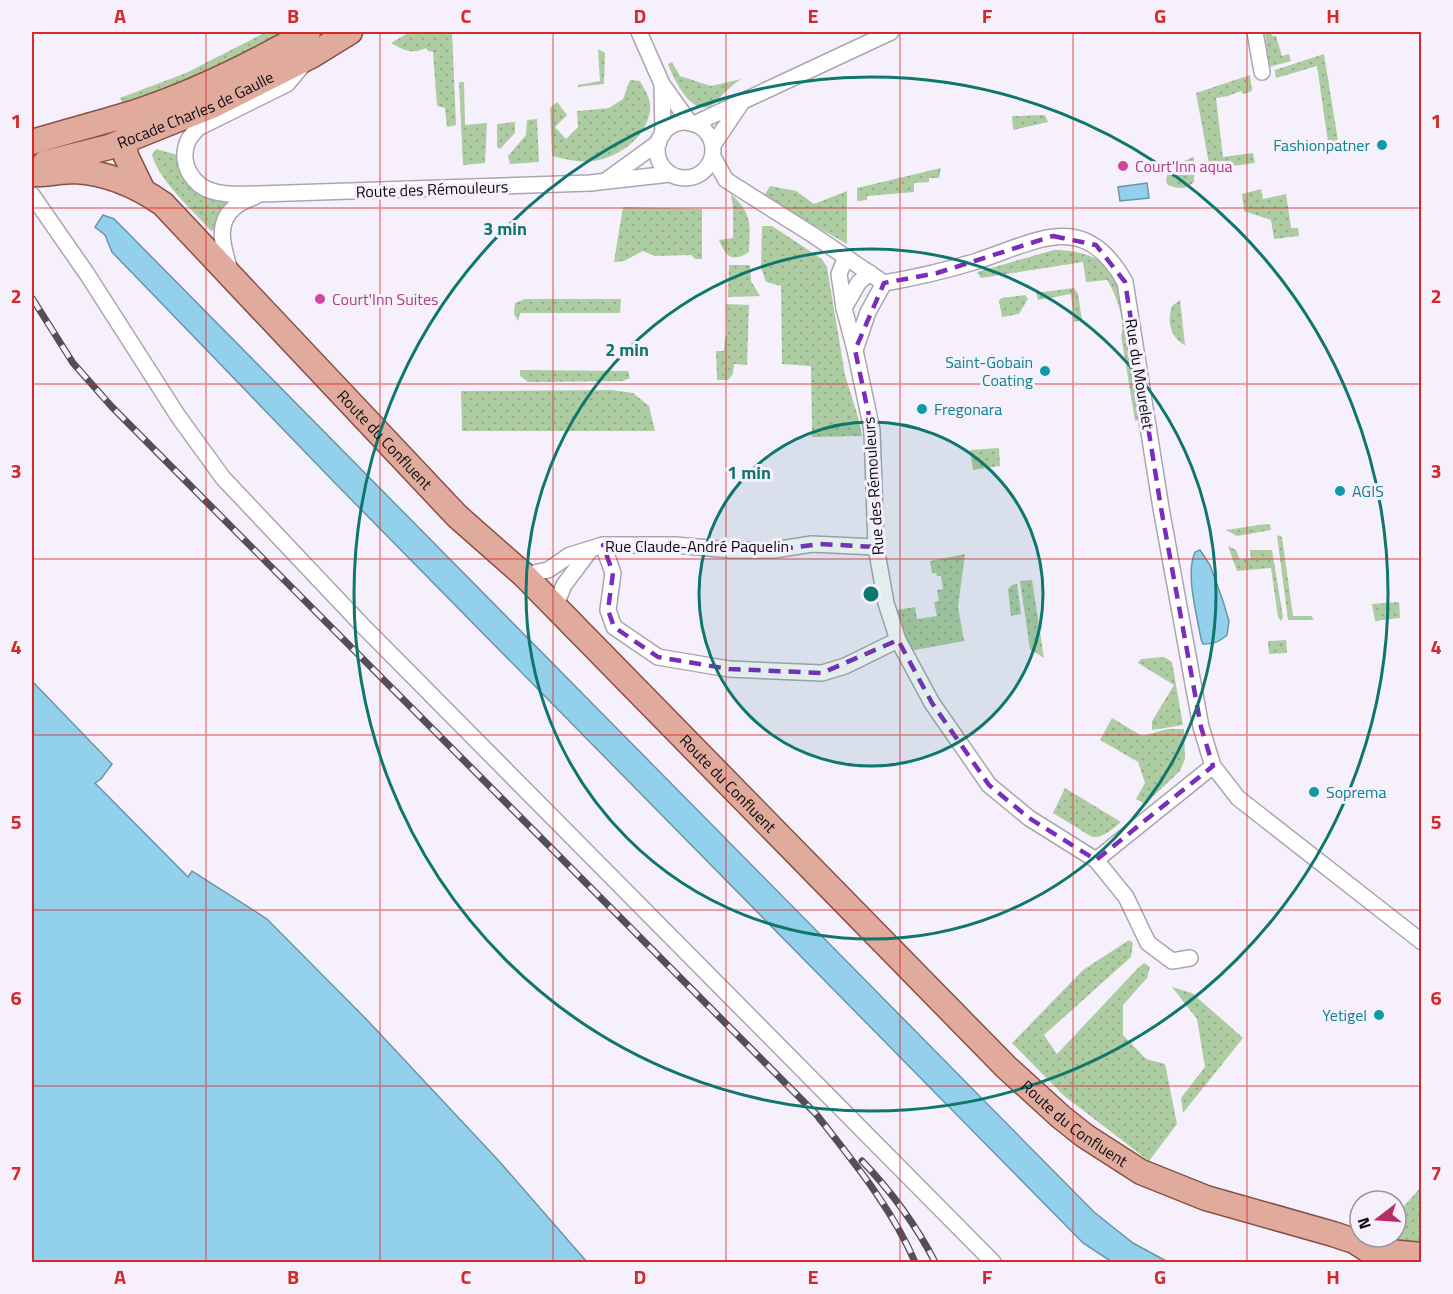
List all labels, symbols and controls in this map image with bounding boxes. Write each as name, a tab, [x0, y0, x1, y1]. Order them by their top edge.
text: A	[114, 0, 126, 31]
text: B	[287, 0, 299, 31]
text: C	[461, 0, 472, 31]
text: D	[634, 0, 646, 31]
text: E	[807, 0, 819, 31]
text: F	[982, 0, 993, 31]
text: G	[1154, 0, 1166, 31]
text: H	[1326, 0, 1340, 31]
street label: Rocade Charles de Gaulle	[113, 65, 278, 155]
text: 1	[10, 105, 22, 136]
text: 1	[1430, 105, 1442, 136]
place label: Fashionpatner	[1273, 133, 1370, 157]
marker: Fashionpatner	[1375, 138, 1389, 152]
place label: Court'Inn aqua	[1135, 154, 1233, 178]
marker: Court'Inn aqua	[1116, 159, 1130, 173]
street label: Route des Rémouleurs	[355, 174, 509, 204]
text: 3 min	[483, 215, 527, 242]
text: 2	[10, 280, 22, 311]
text: 2	[1430, 280, 1442, 311]
place label: Court'Inn Suites	[332, 287, 438, 311]
marker: Court'Inn Suites	[313, 292, 327, 306]
street label: Rue du Mourelet	[1119, 317, 1161, 431]
text: 2 min	[605, 336, 649, 363]
place label: Saint-Gobain Coating	[945, 350, 1033, 392]
marker: Saint-Gobain Coating	[1038, 364, 1052, 378]
street label: Route du Confluent	[332, 384, 438, 495]
place label: Fregonara	[934, 397, 1002, 421]
marker: Fregonara	[915, 402, 929, 416]
street label: Rue des Rémouleurs	[856, 416, 890, 556]
text: 3	[10, 455, 22, 486]
text: 3	[1430, 455, 1442, 486]
text: 1 min	[727, 459, 771, 486]
place label: AGIS	[1352, 479, 1384, 503]
marker: AGIS	[1333, 484, 1347, 498]
street label: Rue Claude-André Paquelin	[605, 534, 789, 558]
centre of rings	[861, 584, 881, 604]
text: 4	[10, 631, 22, 662]
text: 4	[1430, 631, 1442, 662]
street label: Route du Confluent	[674, 729, 782, 838]
place label: Soprema	[1326, 780, 1386, 804]
marker: Soprema	[1307, 785, 1321, 799]
text: 5	[10, 806, 22, 837]
text: 5	[1430, 806, 1442, 837]
text: 6	[10, 982, 22, 1013]
text: 6	[1430, 982, 1442, 1013]
place label: Yetigel	[1322, 1003, 1367, 1027]
marker: Yetigel	[1372, 1008, 1386, 1022]
street label: Route du Confluent	[1016, 1074, 1133, 1173]
text: 7	[10, 1157, 22, 1188]
text: 7	[1430, 1157, 1442, 1188]
north arrow	[1348, 1189, 1408, 1249]
text: N	[1351, 1215, 1377, 1232]
text: A	[114, 1261, 126, 1292]
text: B	[287, 1261, 299, 1292]
text: C	[461, 1261, 472, 1292]
text: D	[634, 1261, 646, 1292]
text: E	[807, 1261, 819, 1292]
text: F	[982, 1261, 993, 1292]
text: G	[1154, 1261, 1166, 1292]
text: H	[1326, 1261, 1340, 1292]

